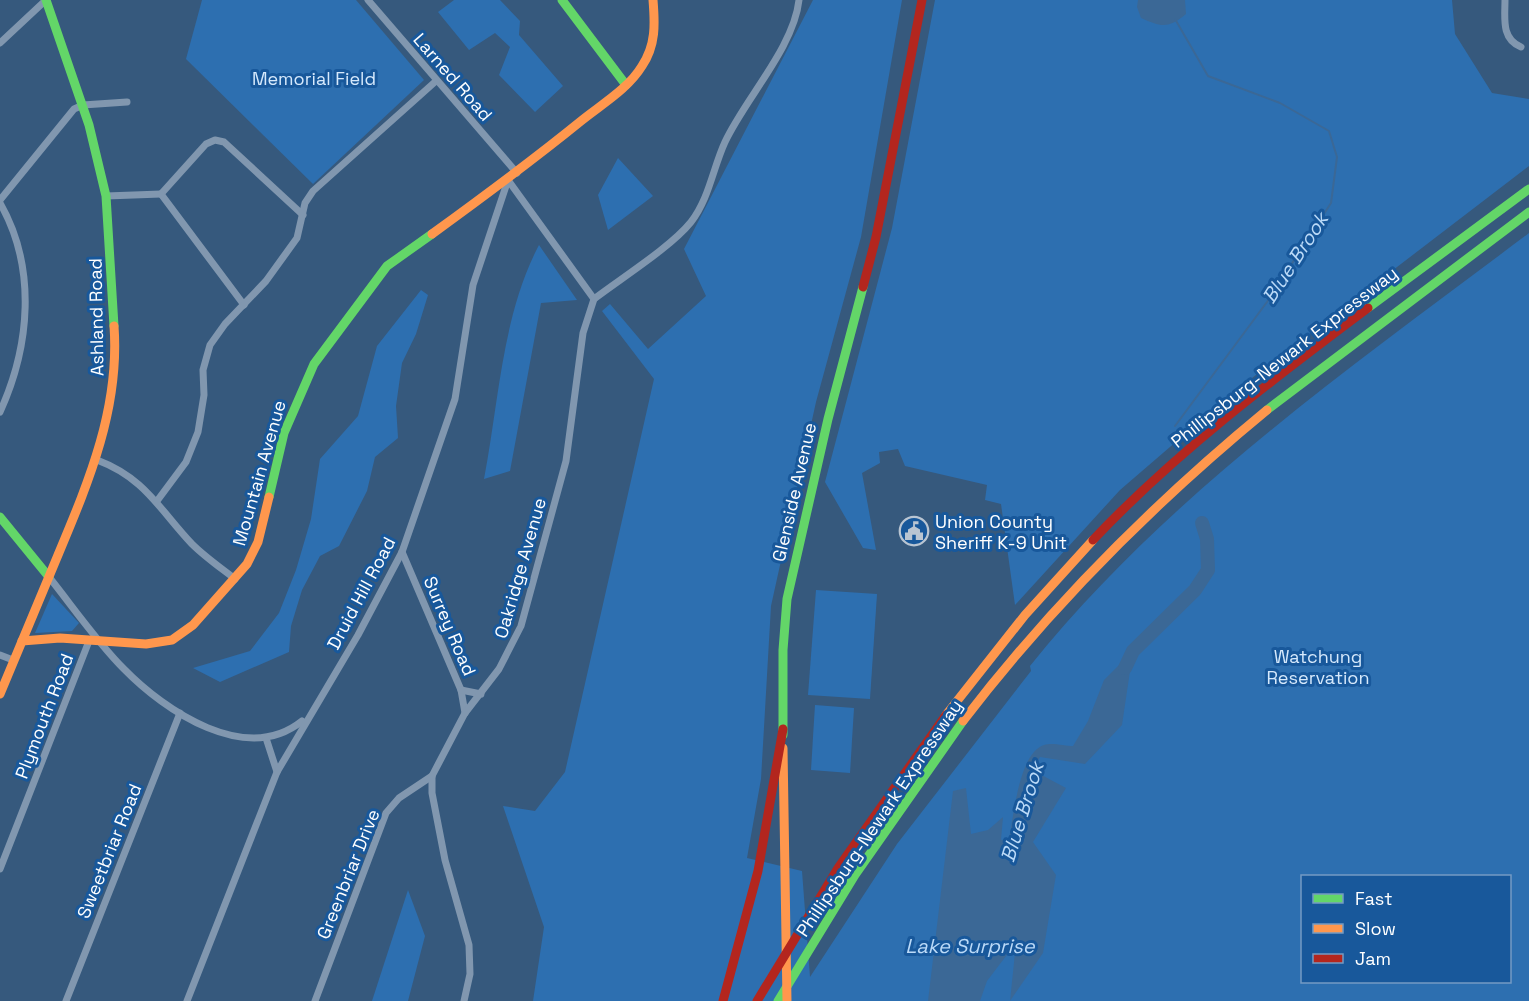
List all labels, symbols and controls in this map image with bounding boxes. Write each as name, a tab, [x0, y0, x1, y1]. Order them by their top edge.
street label: Larned Road	[409, 28, 497, 126]
park label: Memorial Field	[252, 67, 376, 90]
water label: Blue Brook	[1256, 206, 1335, 308]
street label: Ashland Road	[83, 258, 109, 376]
street label: Phillipsburg-Newark Expressway	[1166, 261, 1402, 453]
street label: Mountain Avenue	[227, 398, 291, 548]
street label: Glenside Avenue	[767, 420, 821, 564]
street label: Oakridge Avenue	[489, 495, 551, 641]
place label: Union County Sheriff K-9 Unit	[935, 510, 1067, 554]
public building icon: Union County Sheriff K-9 Unit	[898, 515, 930, 547]
street label: Druid Hill Road	[322, 533, 400, 653]
street label: Surrey Road	[419, 573, 481, 679]
park label: Watchung Reservation	[1267, 645, 1370, 689]
street label: Plymouth Road	[10, 650, 78, 782]
street label: Phillipsburg-Newark Expressway	[791, 695, 967, 941]
water label: Blue Brook	[994, 757, 1050, 865]
street label: Sweetbriar Road	[72, 780, 146, 922]
street label: Greenbriar Drive	[311, 806, 385, 942]
legend	[1301, 875, 1511, 983]
text: Fast	[1355, 887, 1392, 910]
text: Slow	[1355, 917, 1396, 940]
water label: Lake Surprise	[905, 933, 1036, 959]
text: Jam	[1355, 947, 1391, 970]

